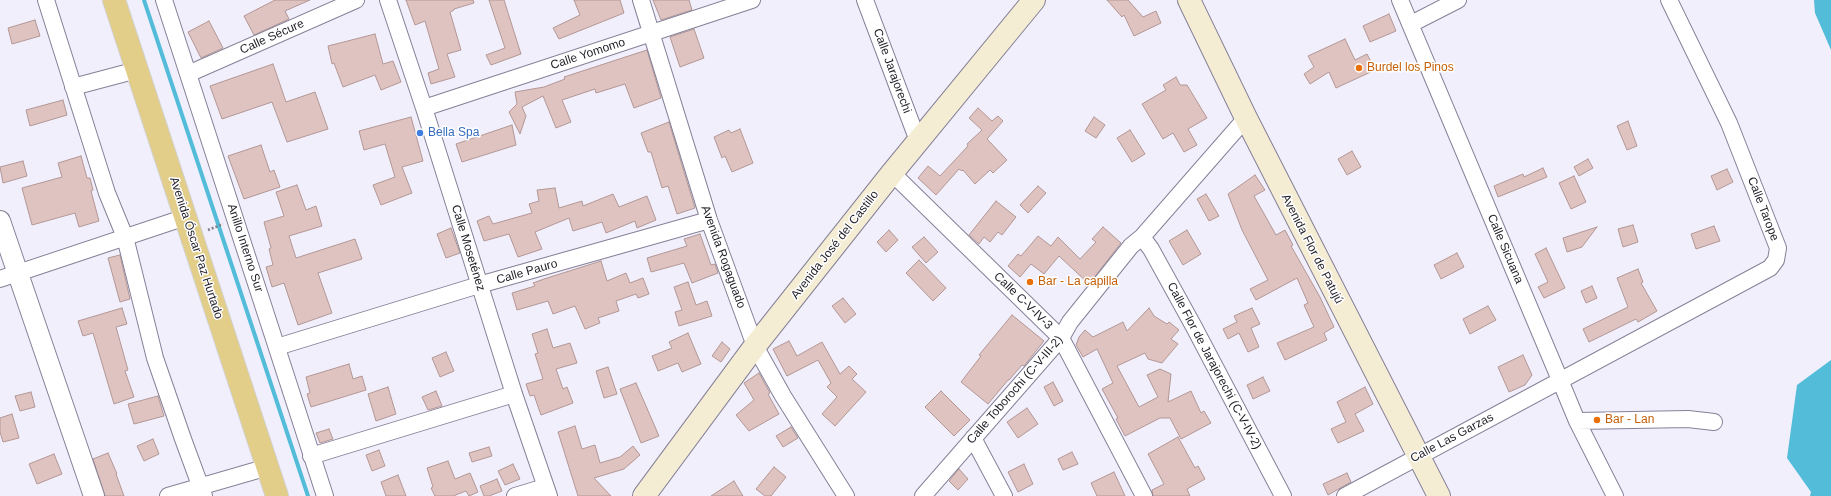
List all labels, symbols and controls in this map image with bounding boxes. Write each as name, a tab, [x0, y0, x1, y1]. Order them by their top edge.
street label: Calle Sécure	[238, 16, 306, 58]
street label: Calle Jarajorechi	[870, 27, 914, 115]
street label: Calle Yomomo	[549, 35, 627, 73]
place label: Burdel los Pinos	[1367, 61, 1454, 75]
marker: Burdel los Pinos	[1354, 63, 1364, 73]
place label: Bella Spa	[428, 126, 479, 140]
marker: Bella Spa	[415, 128, 425, 138]
street label: Avenida Óscar Paz Hurtado	[166, 175, 226, 321]
street label: Calle Tarope	[1744, 175, 1782, 243]
street label: Avenida José del Castillo	[788, 188, 882, 302]
street label: Avenida Flor de Patujú	[1278, 192, 1346, 306]
street label: Anillo Interno Sur	[224, 202, 266, 294]
street label: Calle Moseténez	[448, 203, 488, 293]
street label: Avenida Rogaguado	[698, 204, 748, 310]
street label: Calle Sicuana	[1484, 212, 1526, 286]
street label: Calle Pauro	[495, 256, 559, 288]
street label: Calle C-V-IV-3	[991, 269, 1055, 333]
place label: Bar - La capilla	[1038, 275, 1118, 289]
marker: Bar - La capilla	[1025, 277, 1035, 287]
street label: Calle Flor de Jarajorechi (C-V-IV-2)	[1164, 280, 1264, 452]
street label: Calle Toborochi (C-V-III-2)	[964, 333, 1066, 447]
street label: Calle Las Garzas	[1408, 410, 1496, 466]
place label: Bar - Lan	[1605, 413, 1654, 427]
marker: Bar - Lan	[1592, 415, 1602, 425]

